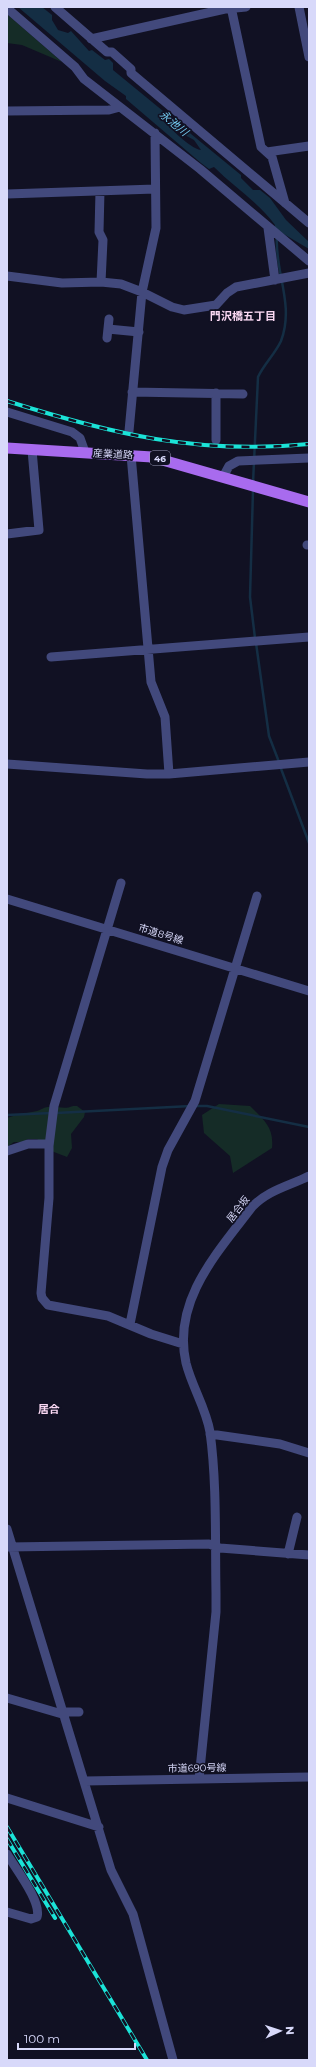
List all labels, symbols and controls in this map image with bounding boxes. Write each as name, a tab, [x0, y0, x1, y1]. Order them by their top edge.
water label: 永池川	[157, 107, 192, 140]
district label: 門沢橋五丁目	[210, 309, 276, 323]
street label: 産業道路	[93, 446, 133, 462]
road number: 46	[150, 451, 170, 465]
street label: 市道8号線	[137, 921, 185, 947]
street label: 居合坂	[224, 1193, 252, 1225]
district label: 居合	[38, 1402, 60, 1416]
street label: 市道690号線	[167, 1761, 227, 1775]
north arrow	[260, 2011, 300, 2051]
scale bar	[18, 2025, 135, 2051]
text: N	[283, 2026, 297, 2035]
text: 100 m	[24, 2031, 60, 2046]

